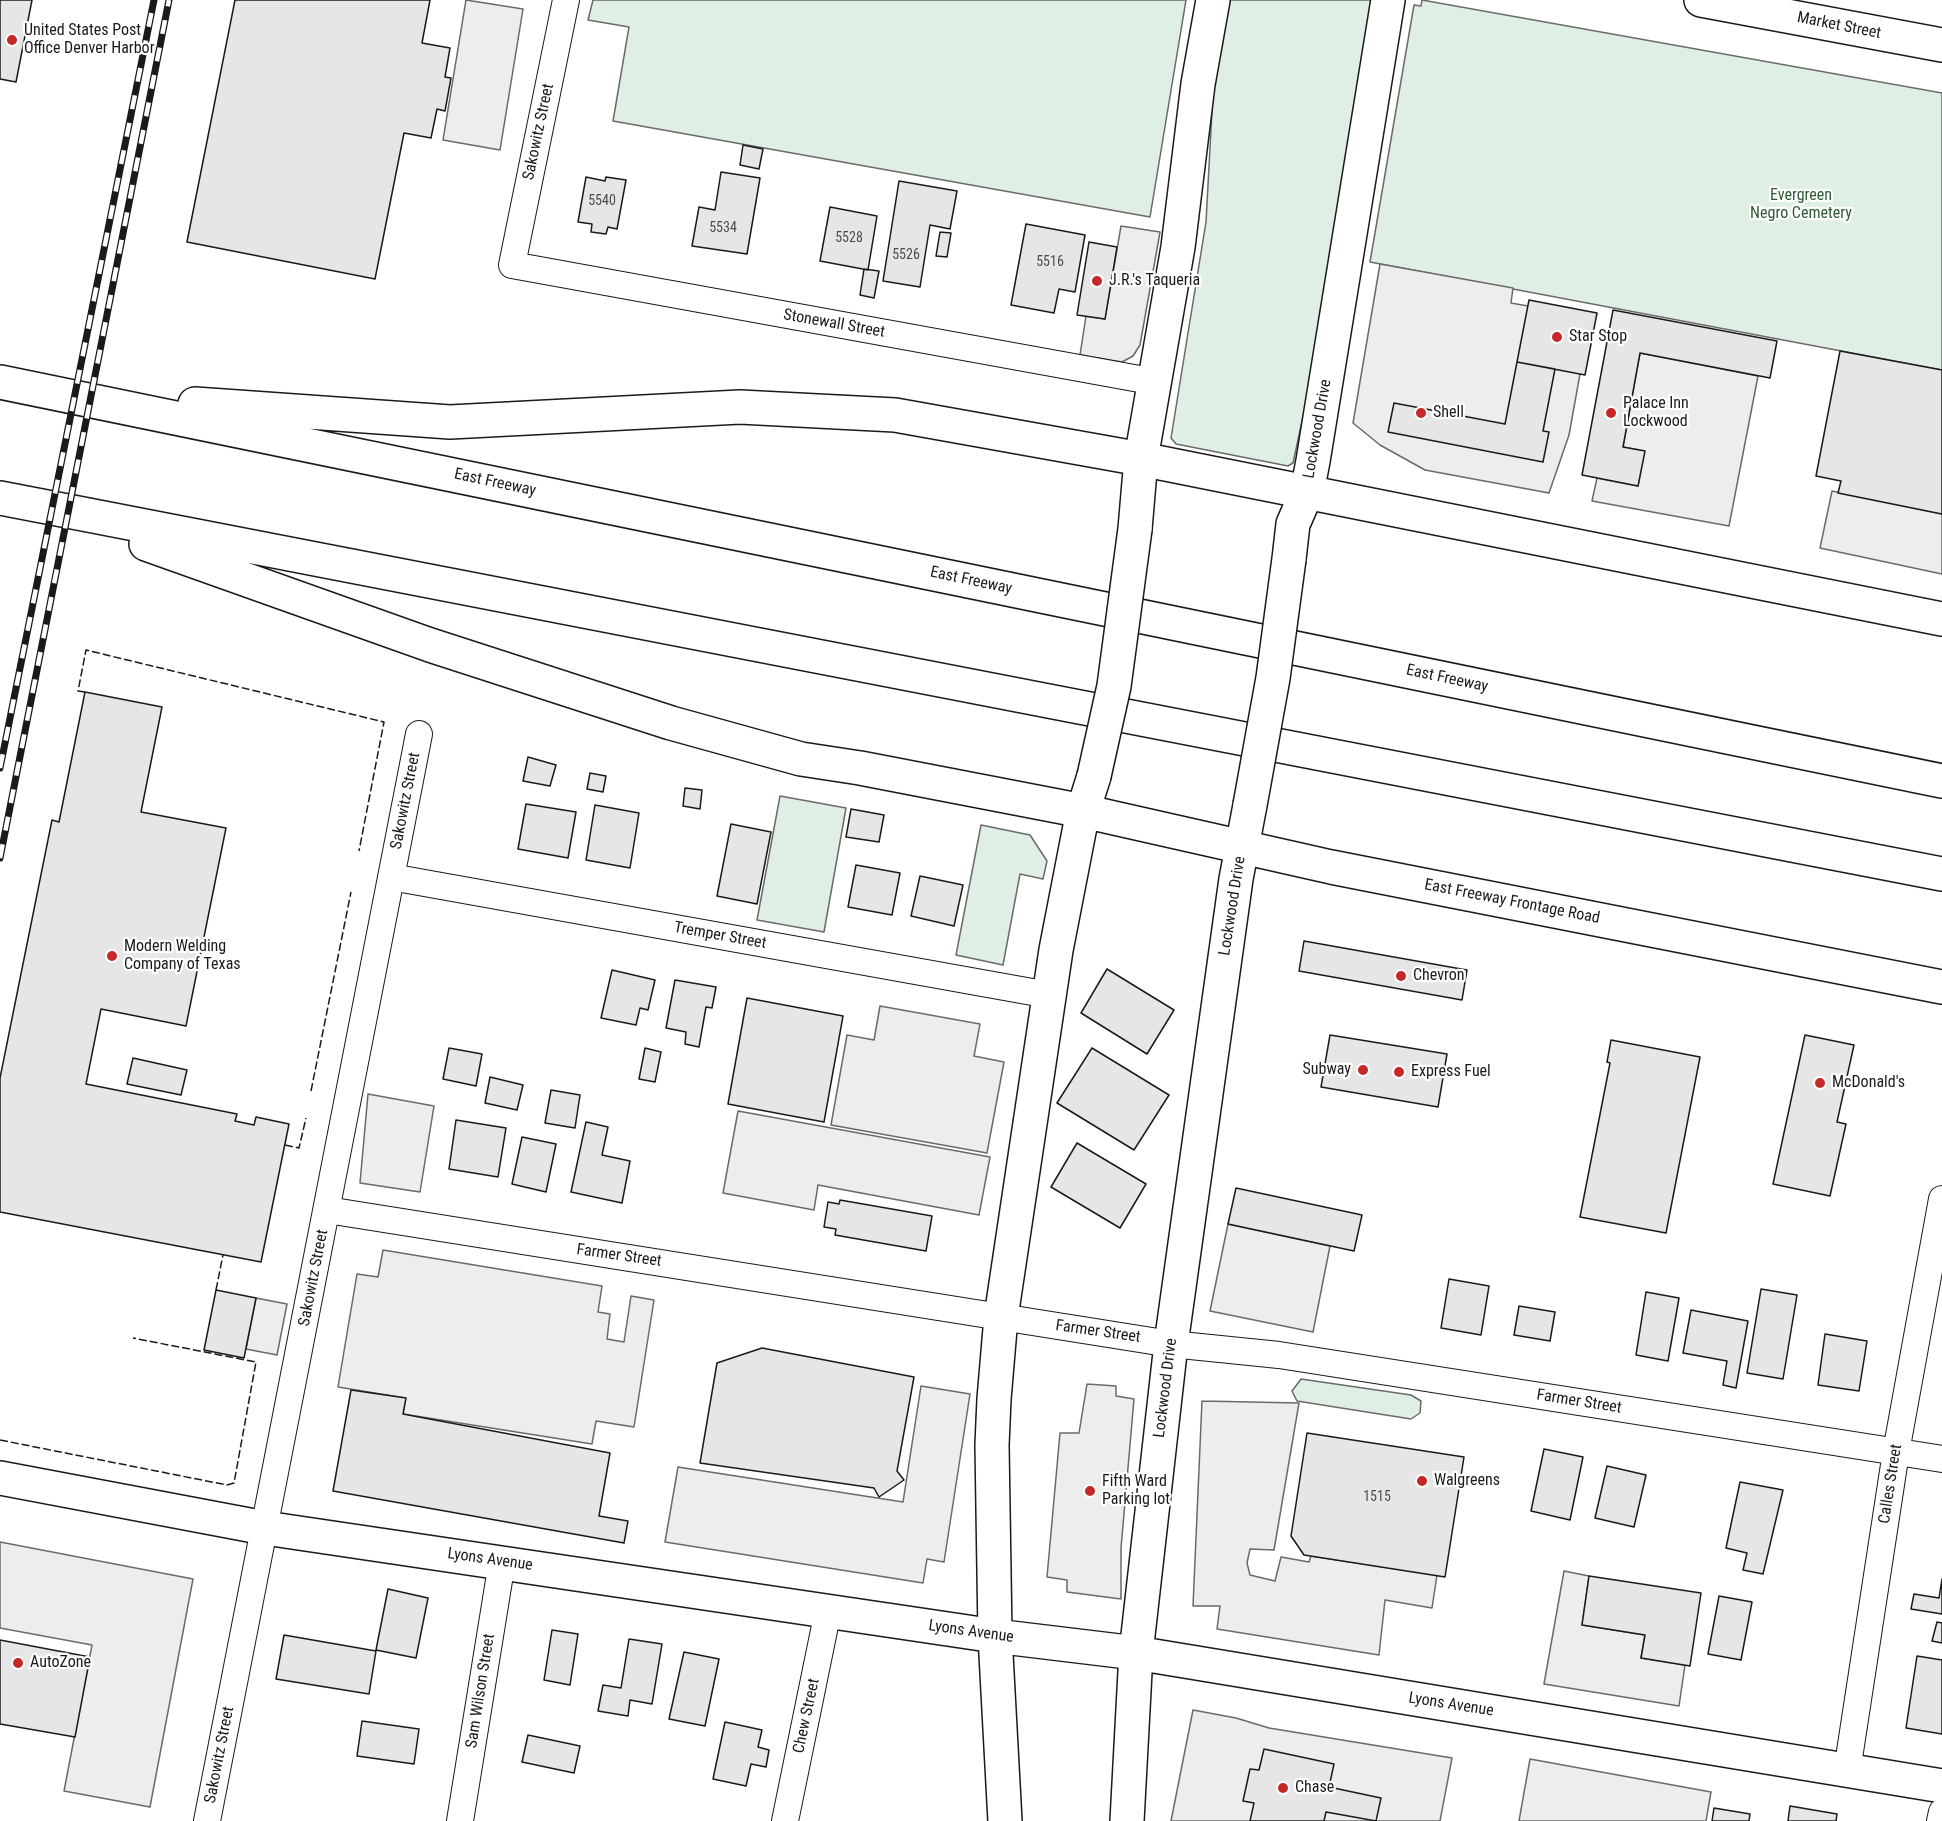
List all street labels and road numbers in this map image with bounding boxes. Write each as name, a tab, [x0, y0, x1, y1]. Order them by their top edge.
street label: Market Street	[1795, 8, 1883, 44]
street label: Sakowitz Street	[519, 82, 559, 182]
street label: Stonewall Street	[782, 306, 886, 342]
street label: Lockwood Drive	[1300, 378, 1336, 480]
street label: East Freeway	[452, 465, 538, 501]
street label: East Freeway	[928, 563, 1014, 599]
street label: East Freeway	[1404, 661, 1490, 697]
street label: Sakowitz Street	[387, 751, 425, 851]
street label: Lockwood Drive	[1216, 855, 1250, 957]
street label: East Freeway Frontage Road	[1423, 876, 1601, 928]
street label: Tremper Street	[672, 918, 768, 954]
street label: Sakowitz Street	[295, 1228, 333, 1328]
street label: Farmer Street	[575, 1241, 663, 1271]
street label: Farmer Street	[1054, 1317, 1142, 1347]
street label: Lockwood Drive	[1150, 1337, 1182, 1439]
street label: Farmer Street	[1535, 1386, 1623, 1418]
street label: Calles Street	[1875, 1443, 1907, 1525]
street label: Lyons Avenue	[446, 1545, 534, 1575]
street label: Lyons Avenue	[927, 1617, 1015, 1647]
street label: Sam Wilson Street	[462, 1632, 500, 1750]
street label: Chew Street	[790, 1677, 824, 1755]
street label: Lyons Avenue	[1407, 1689, 1495, 1721]
street label: Sakowitz Street	[201, 1705, 239, 1805]

